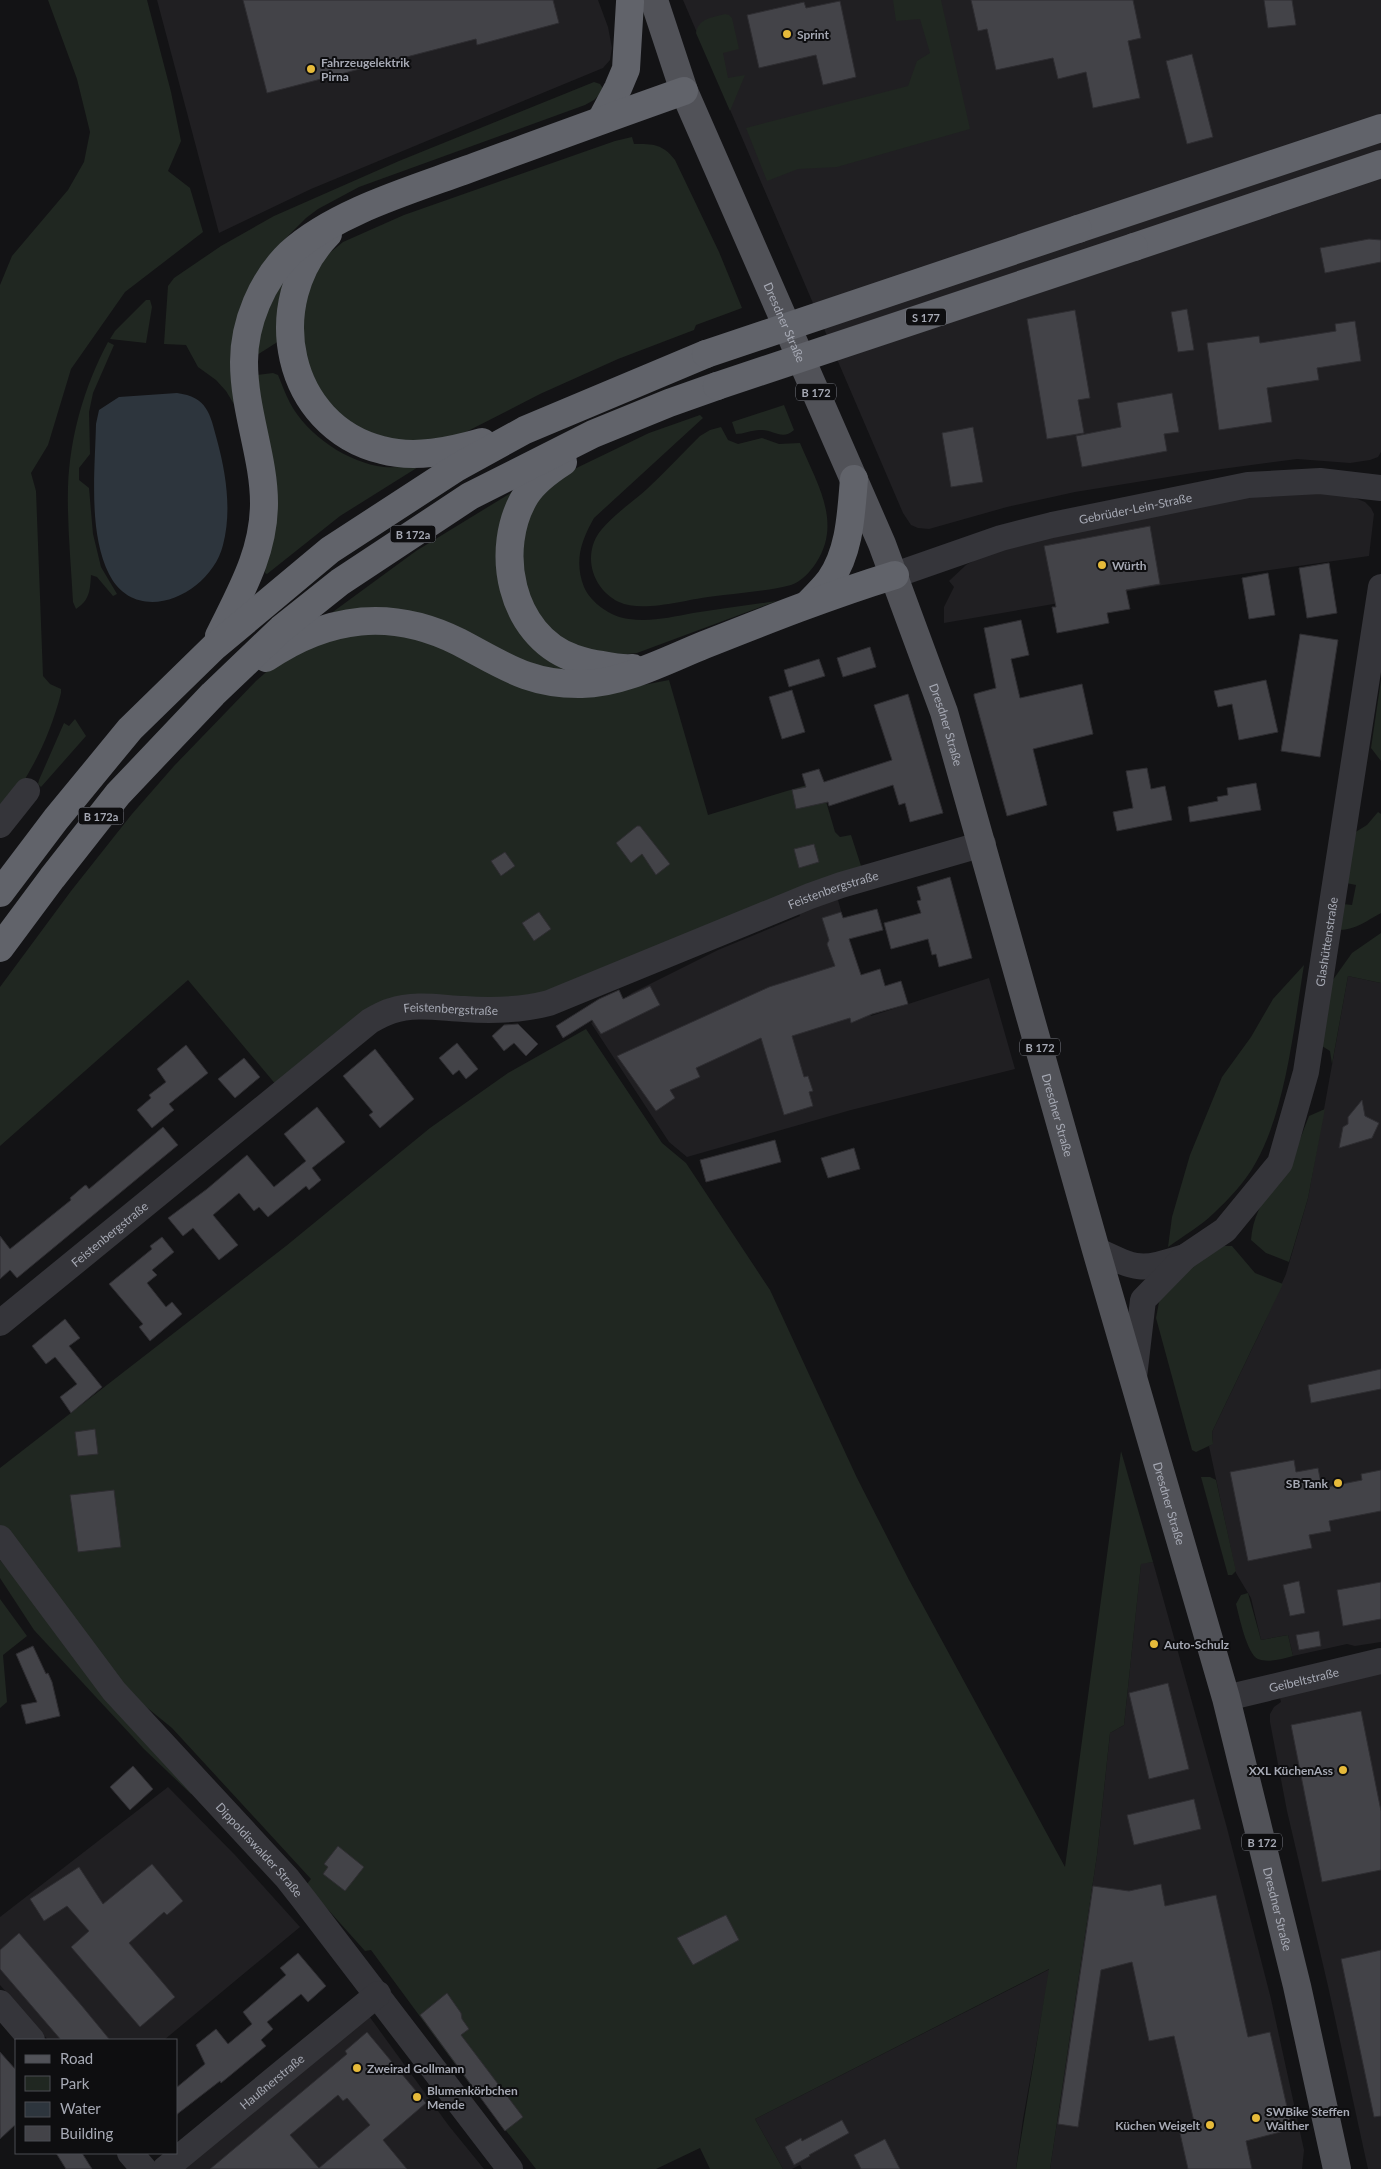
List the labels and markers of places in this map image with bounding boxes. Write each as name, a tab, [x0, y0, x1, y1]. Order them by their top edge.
place label: Sprint	[797, 27, 829, 42]
marker: Sprint	[781, 28, 793, 40]
place label: Fahrzeugelektrik Pirna	[321, 55, 410, 84]
marker: Fahrzeugelektrik Pirna	[305, 63, 317, 75]
place label: Würth	[1112, 558, 1147, 573]
marker: Würth	[1096, 559, 1108, 571]
place label: SB Tank	[1286, 1476, 1329, 1491]
marker: SB Tank	[1332, 1477, 1344, 1489]
place label: Auto-Schulz	[1163, 1637, 1230, 1652]
marker: Auto-Schulz	[1148, 1638, 1160, 1650]
place label: XXL KüchenAss	[1249, 1763, 1333, 1778]
marker: XXL KüchenAss	[1337, 1764, 1349, 1776]
place label: Zweirad Gollmann	[367, 2061, 465, 2076]
marker: Zweirad Gollmann	[351, 2062, 363, 2074]
place label: Blumenkörbchen Mende	[427, 2083, 518, 2112]
marker: Blumenkörbchen Mende	[411, 2091, 423, 2103]
place label: SWBike Steffen Walther	[1266, 2104, 1350, 2133]
marker: SWBike Steffen Walther	[1250, 2112, 1262, 2124]
place label: Küchen Weigelt	[1115, 2118, 1201, 2133]
marker: Küchen Weigelt	[1204, 2119, 1216, 2131]

